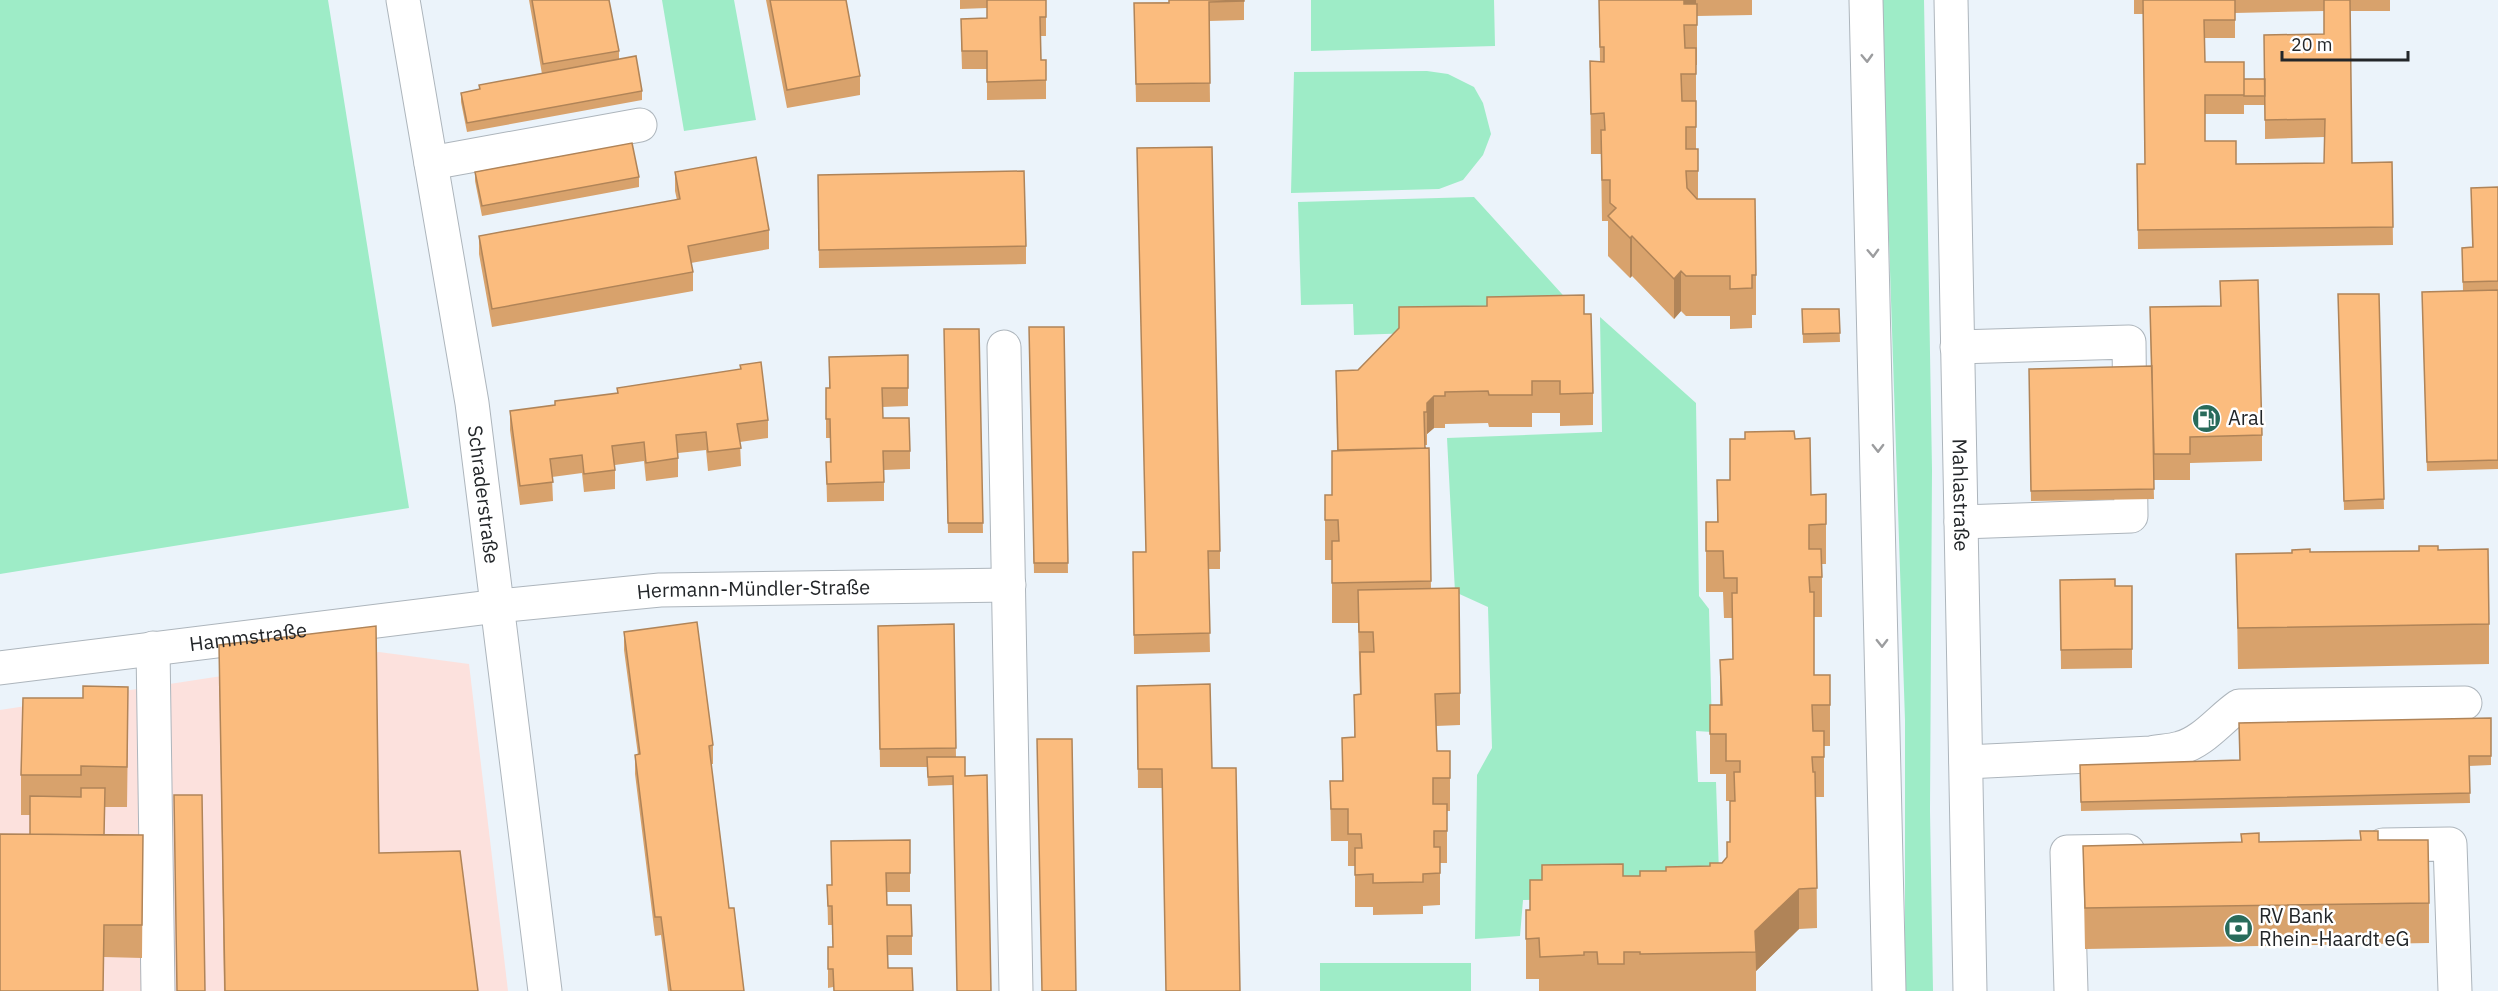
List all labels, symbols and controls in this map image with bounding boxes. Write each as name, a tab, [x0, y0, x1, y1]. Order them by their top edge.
scale bar	[2282, 24, 2408, 62]
text: 20 m	[2291, 33, 2333, 56]
one-way arrow	[1861, 54, 1874, 63]
one-way arrow	[1866, 249, 1879, 258]
fuel station icon: Aral	[2191, 402, 2223, 434]
place label: Aral	[2228, 404, 2264, 431]
street label: Schraderstraße	[462, 424, 506, 565]
street label: Mahlastraße	[1946, 438, 1976, 552]
one-way arrow	[1871, 444, 1884, 453]
street label: Hermann-Mündler-Straße	[635, 573, 870, 605]
street label: Hammstraße	[188, 616, 308, 657]
one-way arrow	[1876, 639, 1888, 648]
place label: RV Bank Rhein-Haardt eG	[2259, 902, 2409, 952]
bank icon: RV Bank Rhein-Haardt eG	[2222, 912, 2254, 944]

